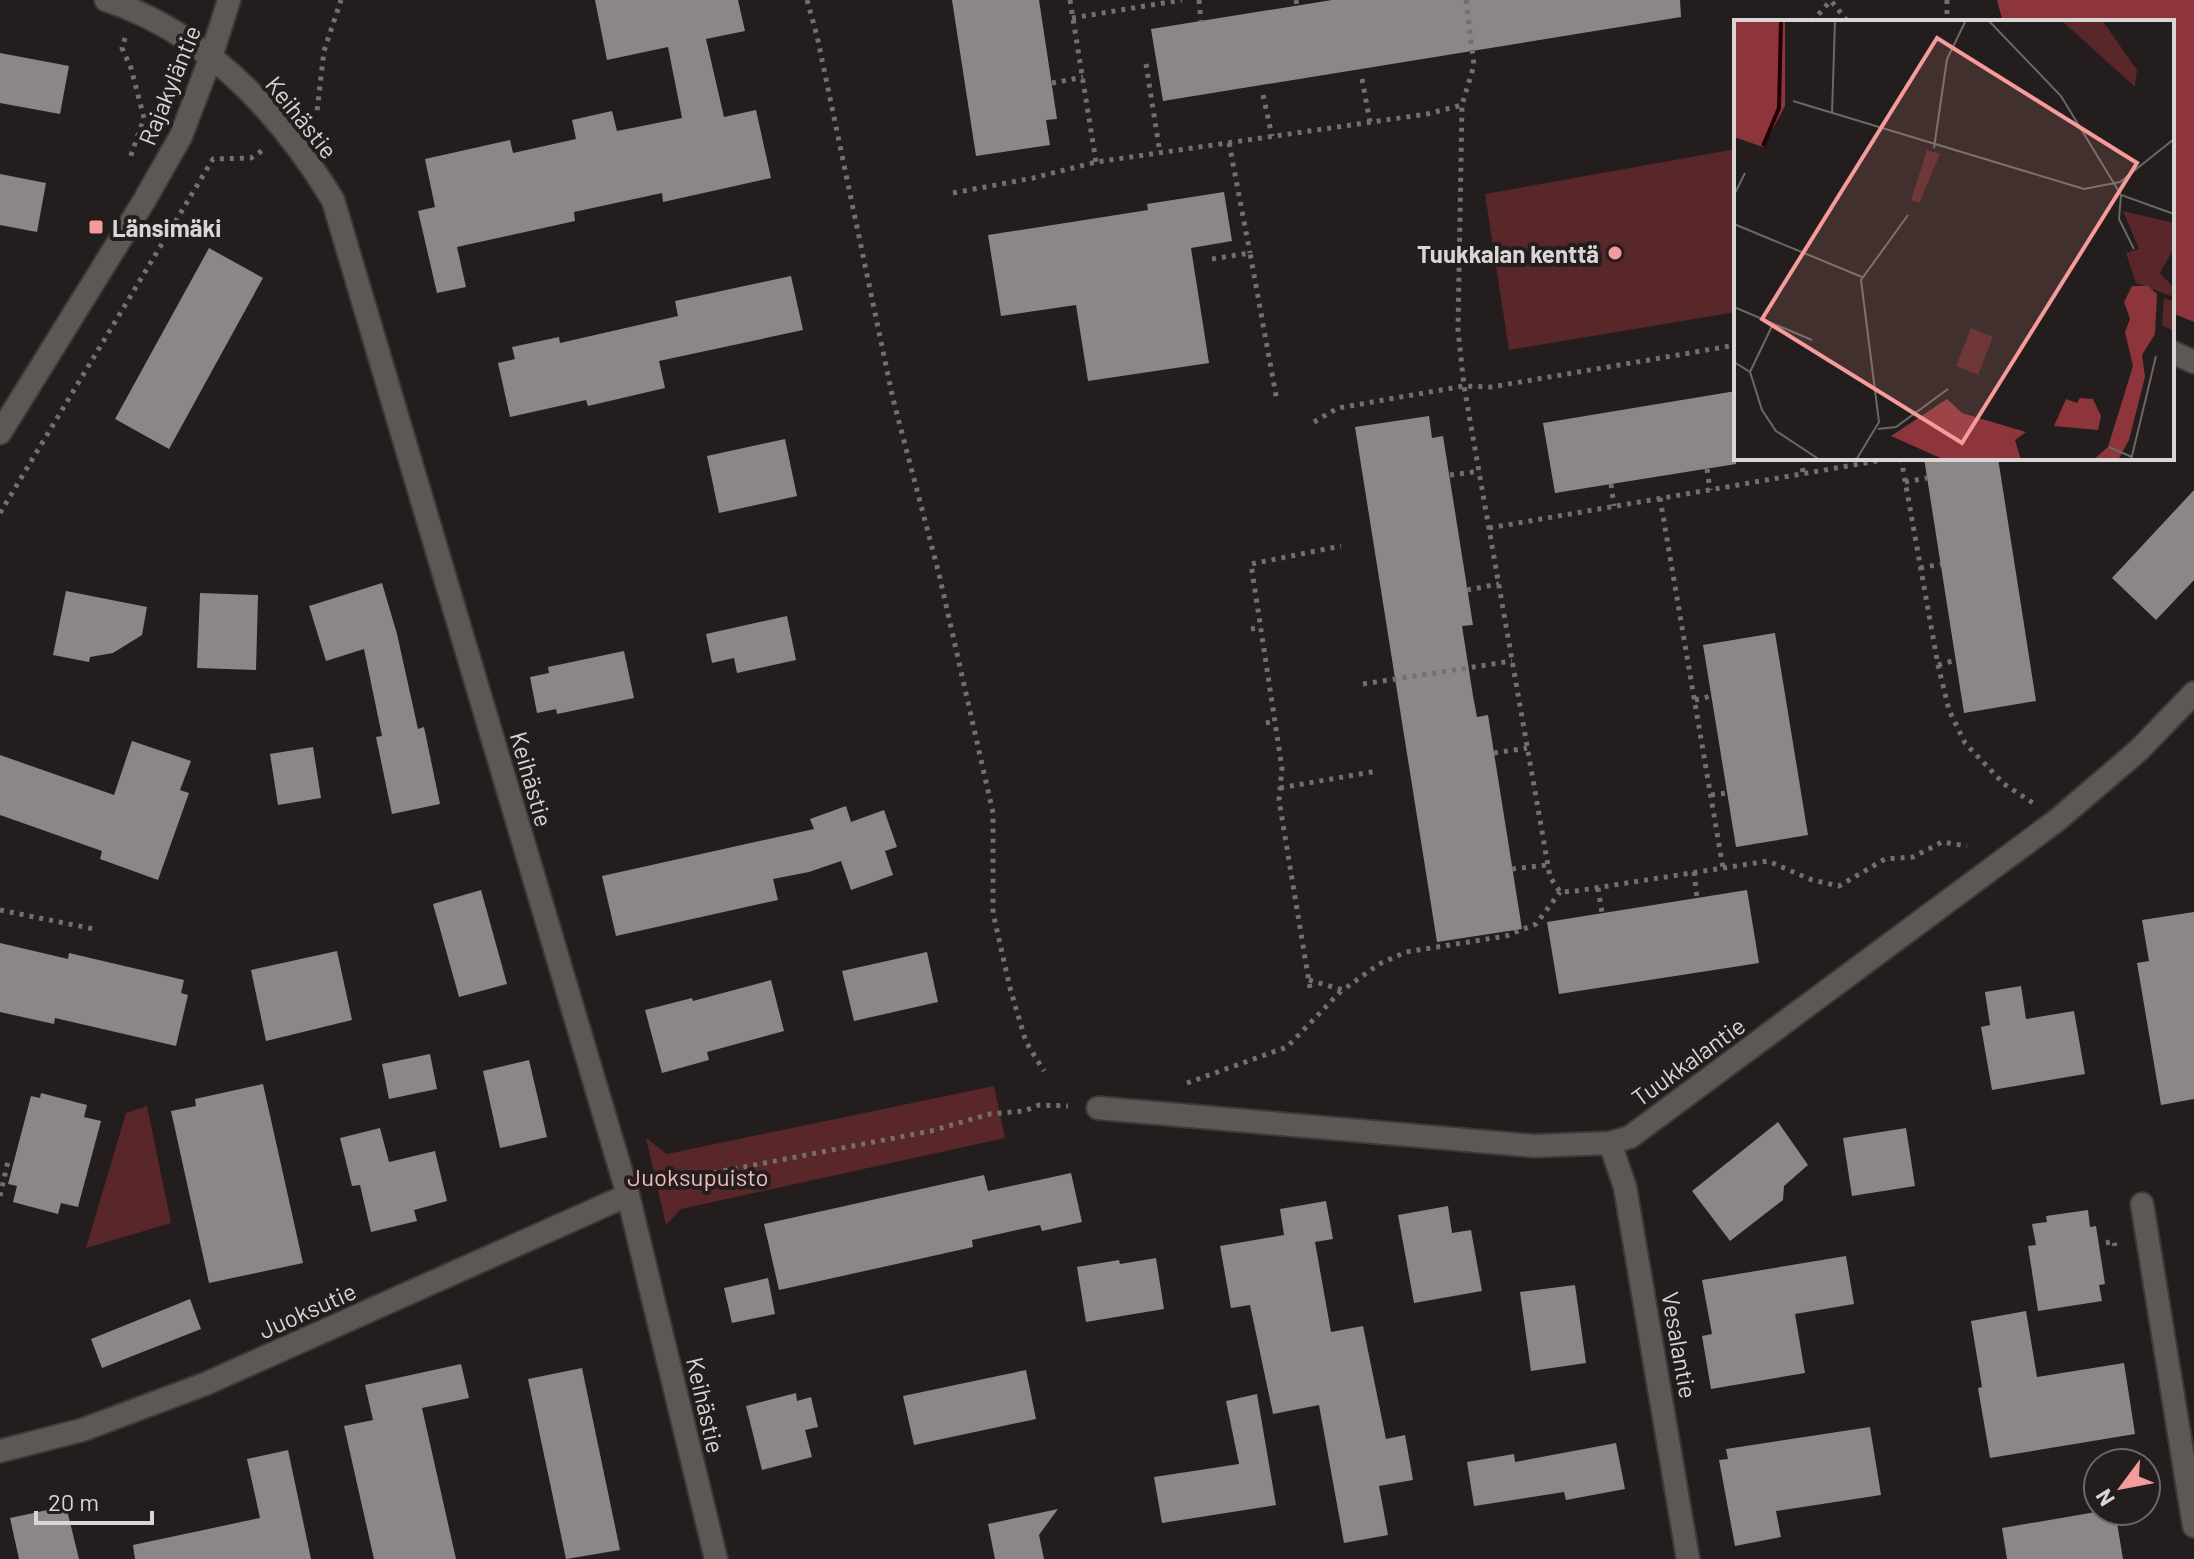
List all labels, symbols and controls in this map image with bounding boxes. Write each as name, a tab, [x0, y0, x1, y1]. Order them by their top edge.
inset map	[1734, 20, 2174, 460]
street label: Rajakyläntie	[132, 21, 206, 149]
street label: Keihästie	[260, 70, 344, 164]
place label: Länsimäki	[112, 213, 221, 242]
marker: Länsimäki	[87, 218, 105, 236]
place label: Tuukkalan kenttä	[1417, 239, 1599, 268]
marker: Tuukkalan kenttä	[1606, 244, 1624, 262]
street label: Keihästie	[505, 728, 559, 830]
street label: Tuukkalantie	[1626, 1010, 1750, 1112]
park label: Juoksupuisto	[627, 1162, 769, 1191]
street label: Juoksutie	[254, 1276, 360, 1344]
street label: Vesalantie	[1656, 1289, 1704, 1401]
street label: Keihästie	[681, 1354, 731, 1456]
north arrow	[2082, 1447, 2162, 1527]
scale bar	[36, 1475, 152, 1525]
text: N	[2089, 1485, 2119, 1511]
text: 20 m	[48, 1487, 99, 1516]

